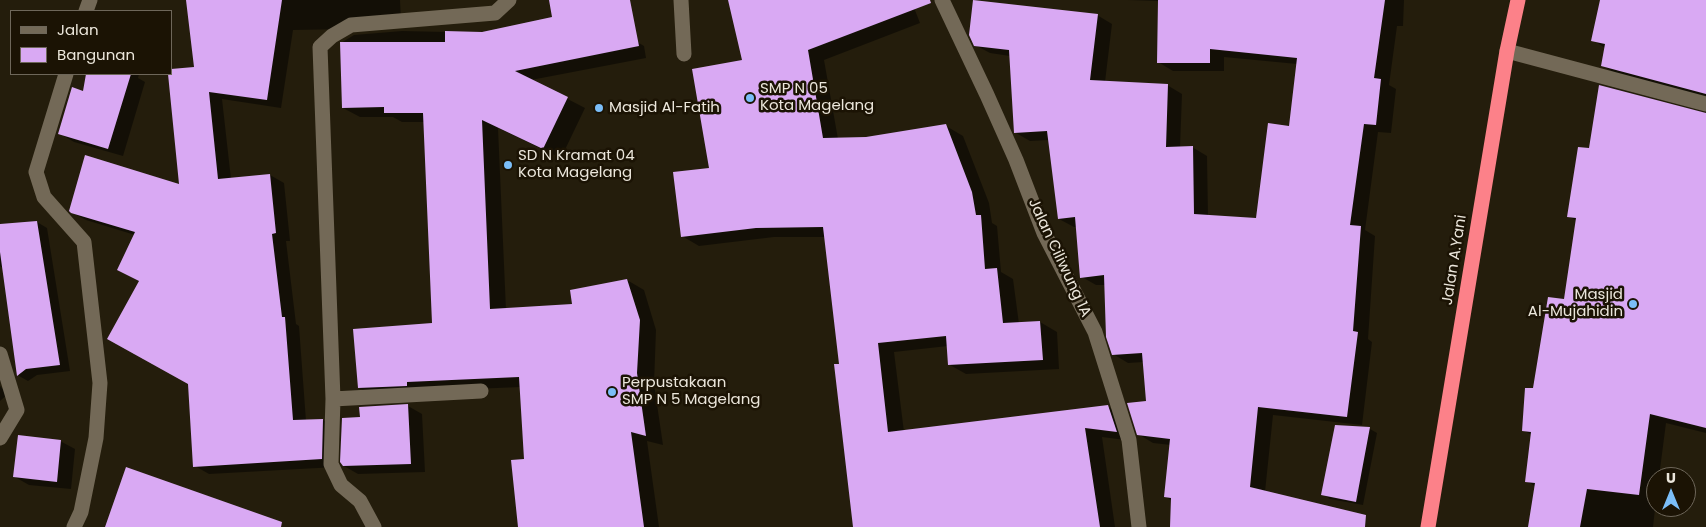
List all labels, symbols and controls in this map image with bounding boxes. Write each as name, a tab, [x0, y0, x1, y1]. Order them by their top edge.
legend	[10, 10, 172, 75]
text: Jalan	[57, 19, 99, 40]
text: Bangunan	[57, 44, 135, 65]
place label: SMP N 05 Kota Magelang	[760, 80, 874, 115]
marker: SMP N 05 Kota Magelang	[744, 92, 756, 104]
place label: Masjid Al-Fatih	[609, 99, 720, 117]
marker: Masjid Al-Fatih	[593, 102, 605, 114]
place label: SD N Kramat 04 Kota Magelang	[518, 147, 635, 182]
marker: SD N Kramat 04 Kota Magelang	[502, 159, 514, 171]
street label: Jalan Ciliwung 1A	[1024, 196, 1094, 320]
street label: Jalan A.Yani	[1439, 214, 1471, 306]
place label: Masjid Al-Mujahidin	[1528, 286, 1623, 321]
marker: Masjid Al-Mujahidin	[1627, 298, 1639, 310]
place label: Perpustakaan SMP N 5 Magelang	[622, 374, 760, 409]
marker: Perpustakaan SMP N 5 Magelang	[606, 386, 618, 398]
north arrow	[1646, 467, 1696, 517]
text: U	[1666, 468, 1676, 488]

